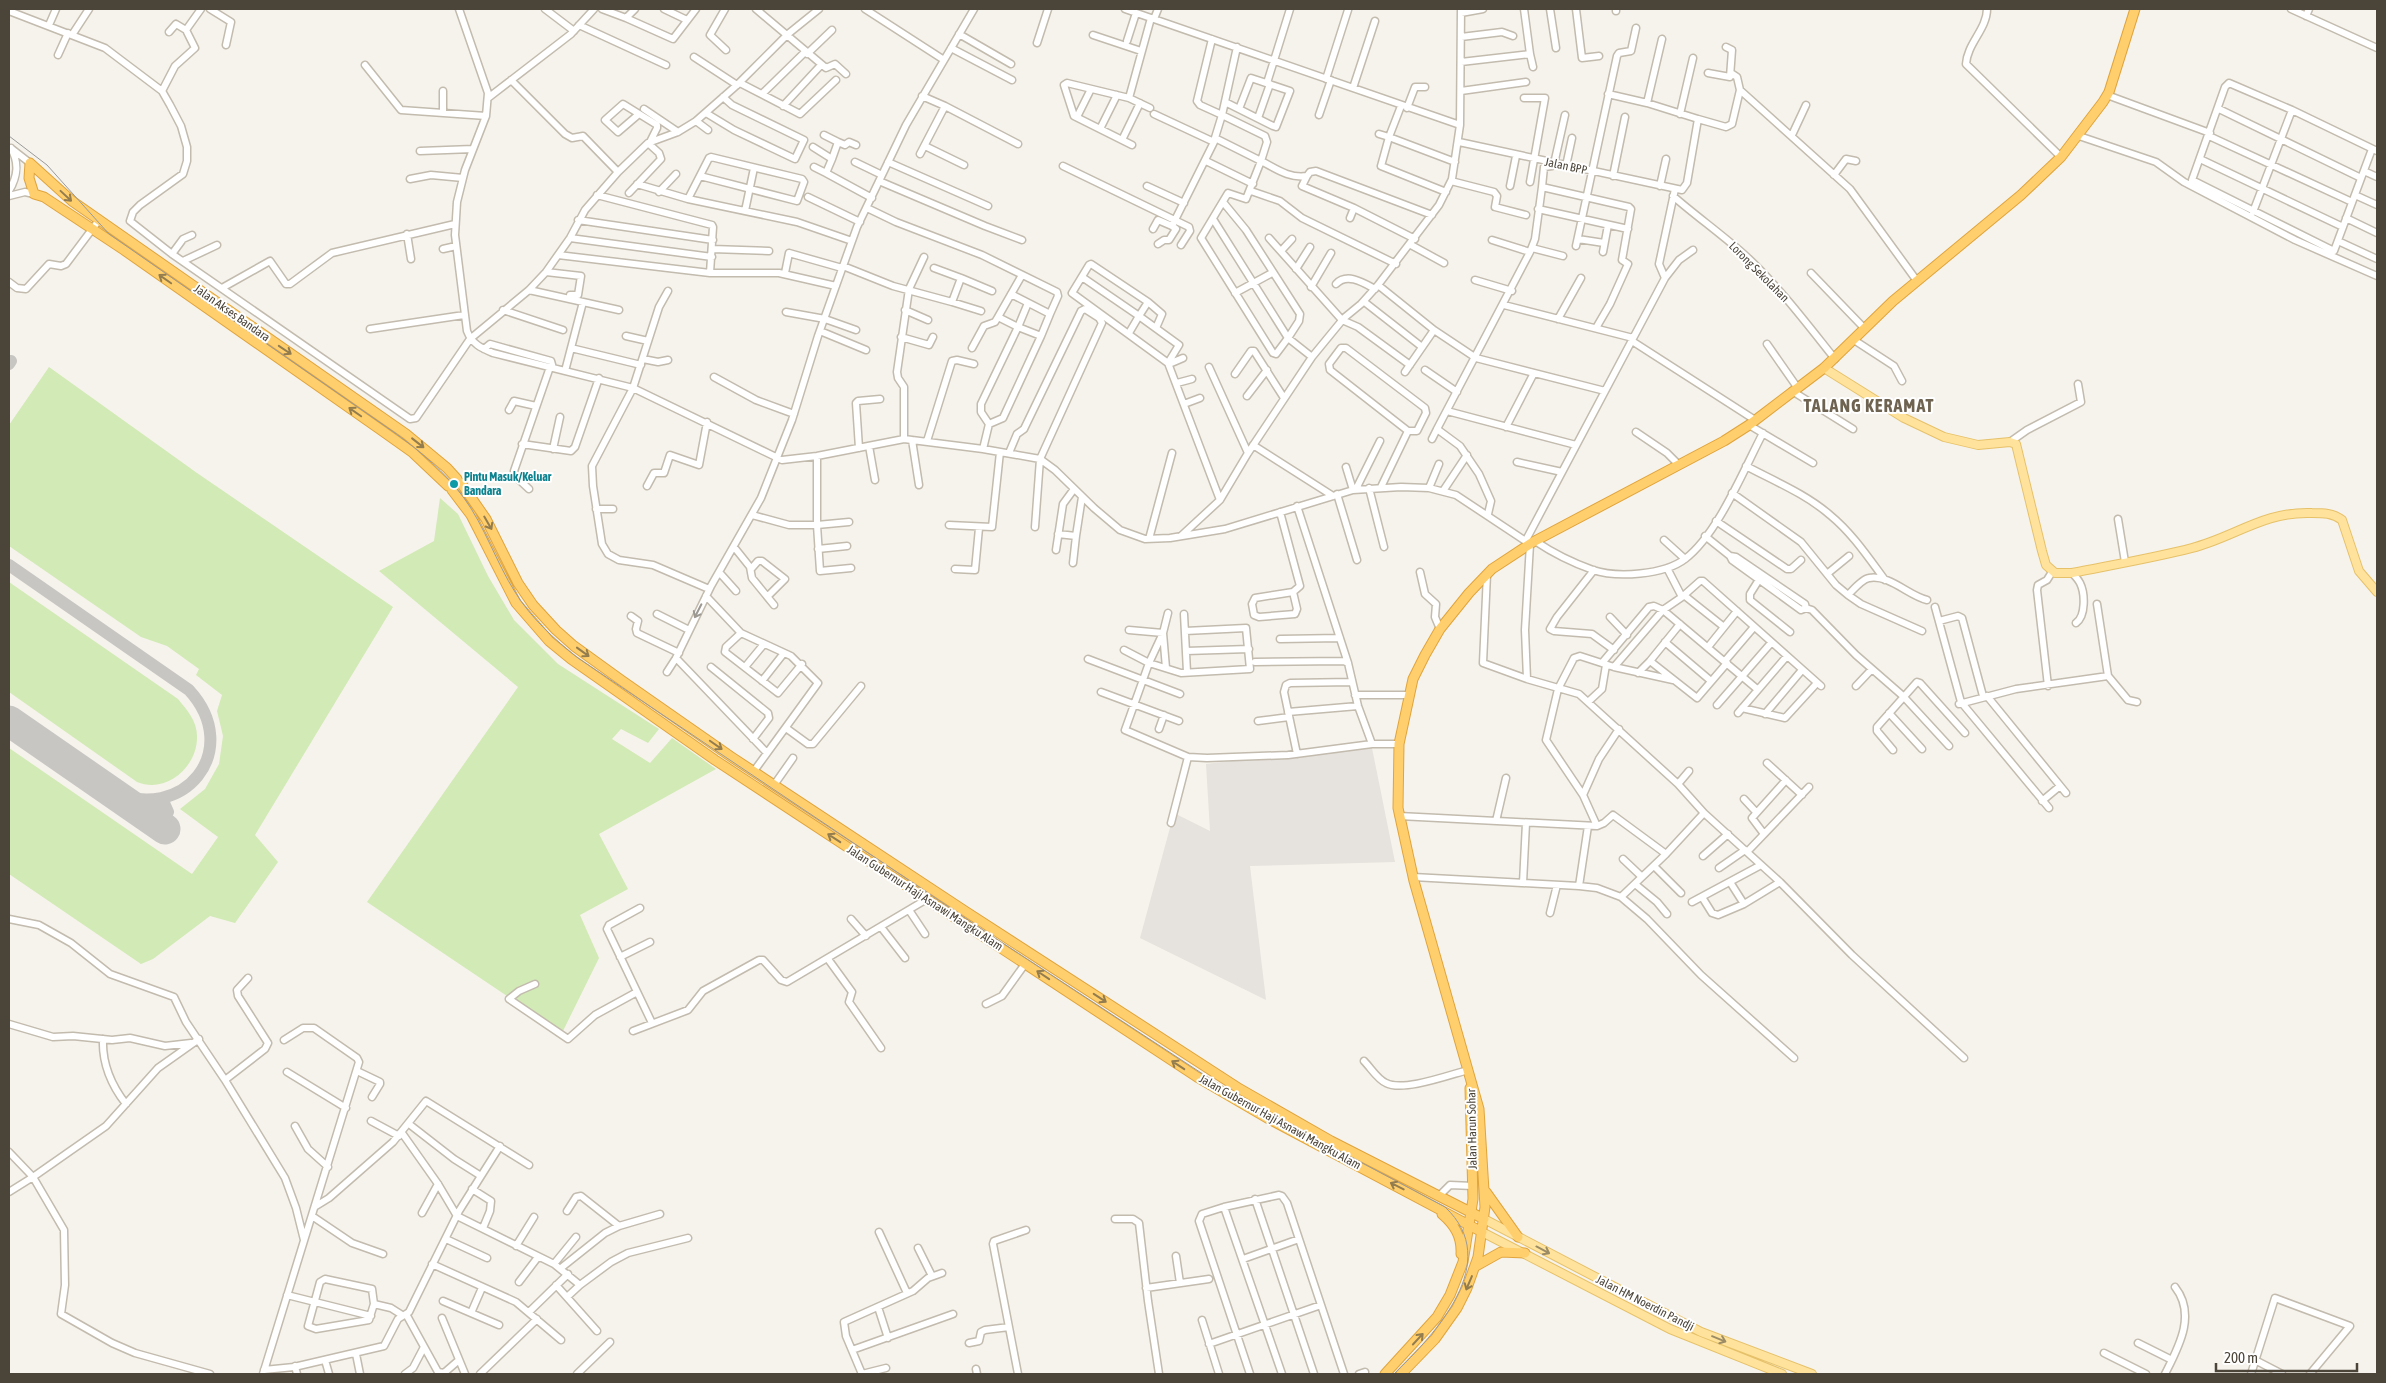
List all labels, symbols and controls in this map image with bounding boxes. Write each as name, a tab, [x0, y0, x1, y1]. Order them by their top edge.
street label: Jalan BPP	[1543, 155, 1589, 177]
one-way arrow	[60, 190, 72, 202]
street label: Lorong Sekolahan	[1726, 239, 1792, 305]
one-way arrow	[158, 274, 172, 284]
street label: Jalan Akses Bandara	[191, 282, 273, 344]
one-way arrow	[277, 345, 291, 355]
district label: TALANG KERAMAT	[1804, 395, 1934, 416]
one-way arrow	[349, 407, 363, 417]
one-way arrow	[411, 437, 424, 448]
place label: Pintu Masuk/Keluar Bandara	[464, 470, 552, 498]
marker: Pintu Masuk/Keluar Bandara	[448, 478, 460, 490]
one-way arrow	[484, 515, 494, 530]
one-way arrow	[693, 603, 702, 618]
one-way arrow	[576, 647, 590, 657]
one-way arrow	[709, 740, 723, 750]
one-way arrow	[827, 833, 841, 843]
street label: Jalan Gubernur Haji Asnawi Mangku Alam	[845, 842, 1005, 954]
one-way arrow	[1036, 970, 1050, 980]
one-way arrow	[1093, 993, 1107, 1004]
one-way arrow	[1172, 1059, 1186, 1069]
street label: Jalan Gubernur Haji Asnawi Mangku Alam	[1197, 1072, 1363, 1172]
street label: Jalan Harun Sohar	[1464, 1088, 1480, 1169]
one-way arrow	[1390, 1181, 1405, 1190]
one-way arrow	[1535, 1245, 1550, 1255]
street label: Jalan HM Noerdin Pandji	[1594, 1272, 1696, 1334]
one-way arrow	[1464, 1275, 1473, 1290]
one-way arrow	[1413, 1333, 1424, 1346]
one-way arrow	[1711, 1334, 1726, 1344]
scale bar	[2216, 1340, 2357, 1372]
text: 200 m	[2224, 1349, 2258, 1366]

